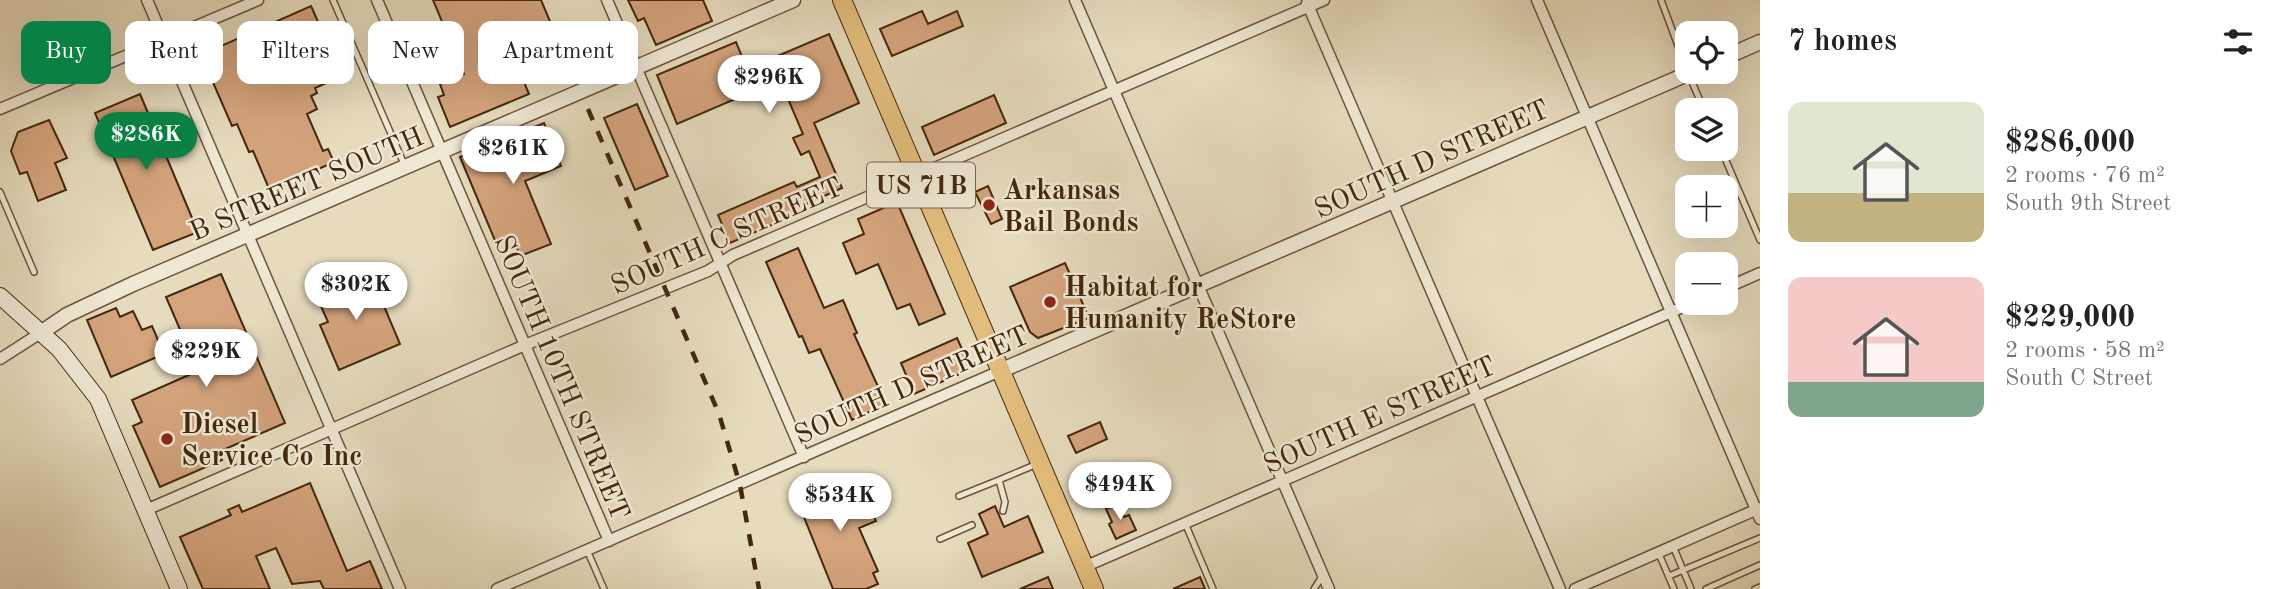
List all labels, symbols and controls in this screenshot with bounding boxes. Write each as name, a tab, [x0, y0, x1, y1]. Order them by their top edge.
chip: Buy	[21, 21, 111, 84]
chip: Rent	[125, 21, 223, 84]
chip: Filters	[237, 21, 354, 84]
chip: New	[368, 21, 464, 84]
chip: Apartment	[478, 21, 638, 84]
map controls	[1675, 21, 1738, 315]
button: locate	[1675, 21, 1738, 84]
icon: filters	[2219, 23, 2257, 61]
text: 7 homes	[1788, 27, 1897, 57]
pin: $296K	[720, 55, 818, 115]
text: $296K	[733, 66, 805, 89]
street label: SOUTH D STREET	[1311, 96, 1554, 225]
button: layers	[1675, 98, 1738, 161]
pin: $286K	[97, 113, 195, 172]
text: $286K	[110, 123, 182, 146]
street label: B STREET SOUTH	[186, 124, 428, 248]
pin: $261K	[464, 127, 562, 186]
text: $286,000	[2005, 128, 2135, 158]
icon: home	[1844, 130, 1928, 214]
text: $261K	[477, 137, 549, 160]
road number: US 71B	[867, 162, 975, 208]
text: 2 rooms · 76 m²	[2005, 164, 2165, 187]
street label: SOUTH C STREET	[607, 174, 847, 301]
button: +	[1675, 175, 1738, 238]
place label: Arkansas Bail Bonds	[1003, 178, 1139, 238]
text: South 9th Street	[2005, 192, 2171, 215]
marker: Arkansas Bail Bonds	[981, 197, 997, 213]
street label: SOUTH 10TH STREET	[488, 232, 633, 525]
button: −	[1675, 252, 1738, 315]
pin: $302K	[307, 262, 405, 322]
text: $302K	[320, 273, 392, 296]
place label: Habitat for Humanity ReStore	[1064, 275, 1296, 335]
marker: Habitat for Humanity ReStore	[1042, 294, 1058, 310]
text: $229,000	[2005, 303, 2135, 333]
icon: home	[1844, 305, 1928, 389]
street label: SOUTH D STREET	[791, 322, 1034, 451]
pin: $229K	[157, 330, 255, 389]
text: 2 rooms · 58 m²	[2005, 339, 2165, 362]
text: $229K	[170, 340, 242, 363]
street label: SOUTH E STREET	[1260, 353, 1501, 481]
text: South C Street	[2005, 367, 2153, 390]
place label: Diesel Service Co Inc	[181, 412, 362, 472]
marker: Diesel Service Co Inc	[159, 431, 175, 447]
pin: $494K	[1071, 462, 1169, 522]
text: $494K	[1084, 473, 1156, 496]
pin: $534K	[791, 474, 889, 533]
text: $534K	[804, 484, 876, 507]

